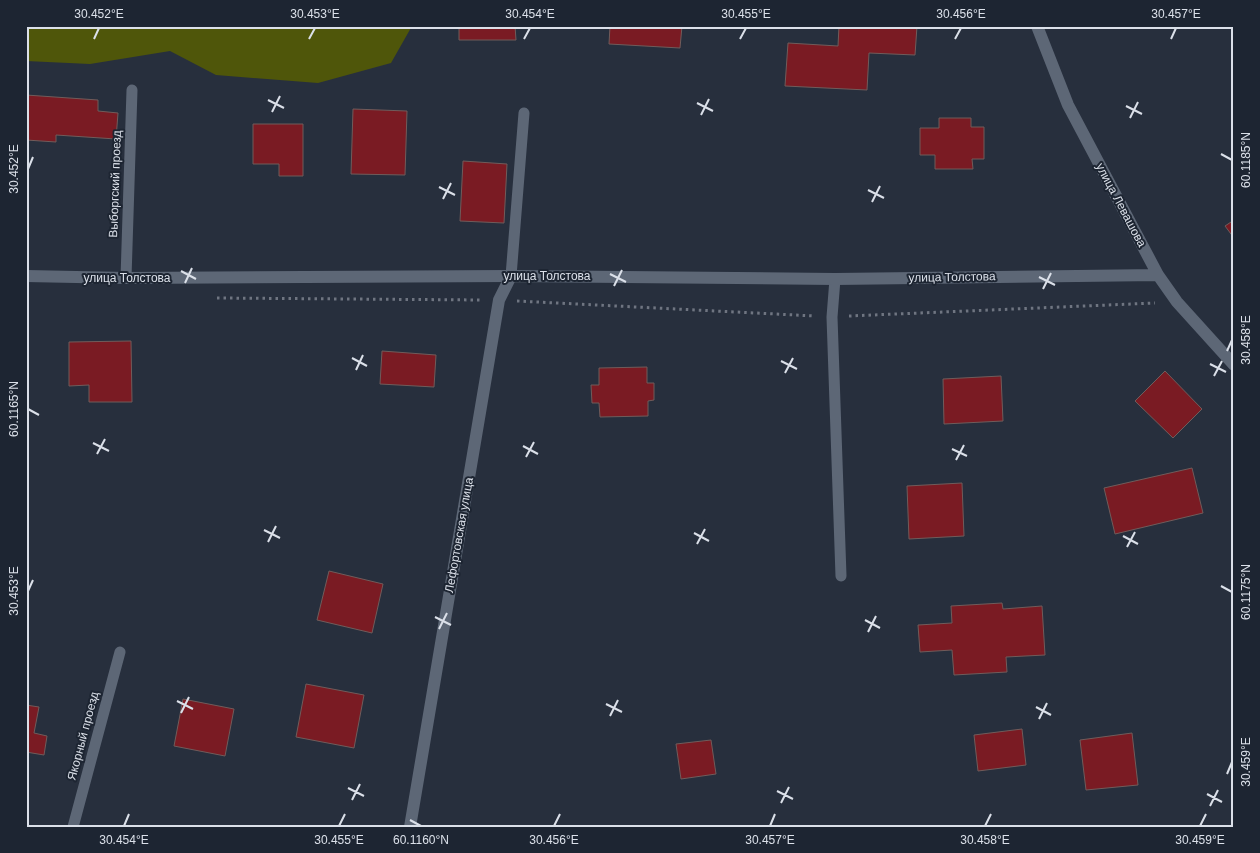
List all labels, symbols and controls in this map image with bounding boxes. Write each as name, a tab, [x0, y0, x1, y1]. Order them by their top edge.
text: 30.452°E	[74, 7, 124, 21]
text: 30.453°E	[290, 7, 340, 21]
text: 30.454°E	[505, 7, 555, 21]
text: 30.455°E	[721, 7, 771, 21]
text: 30.456°E	[936, 7, 986, 21]
text: 30.457°E	[1151, 7, 1201, 21]
street label: Выборгский проезд	[106, 130, 124, 238]
text: 60.1185°N	[1239, 132, 1253, 188]
text: 30.452°E	[7, 144, 21, 194]
street label: улица Левашова	[1093, 161, 1149, 250]
street label: улица Толстова	[503, 269, 591, 283]
street label: улица Толстова	[908, 269, 996, 285]
street label: улица Толстова	[83, 271, 171, 285]
text: 30.458°E	[1239, 315, 1253, 365]
text: 60.1165°N	[7, 381, 21, 437]
street label: Лефортовская улица	[442, 476, 476, 594]
text: 60.1175°N	[1239, 564, 1253, 620]
text: 30.453°E	[7, 566, 21, 616]
street label: Якорный проезд	[64, 690, 102, 782]
text: 30.459°E	[1239, 737, 1253, 787]
text: 30.454°E	[99, 833, 149, 847]
text: 30.455°E	[314, 833, 364, 847]
text: 60.1160°N	[393, 833, 449, 847]
text: 30.456°E	[529, 833, 579, 847]
text: 30.457°E	[745, 833, 795, 847]
text: 30.458°E	[960, 833, 1010, 847]
text: 30.459°E	[1175, 833, 1225, 847]

